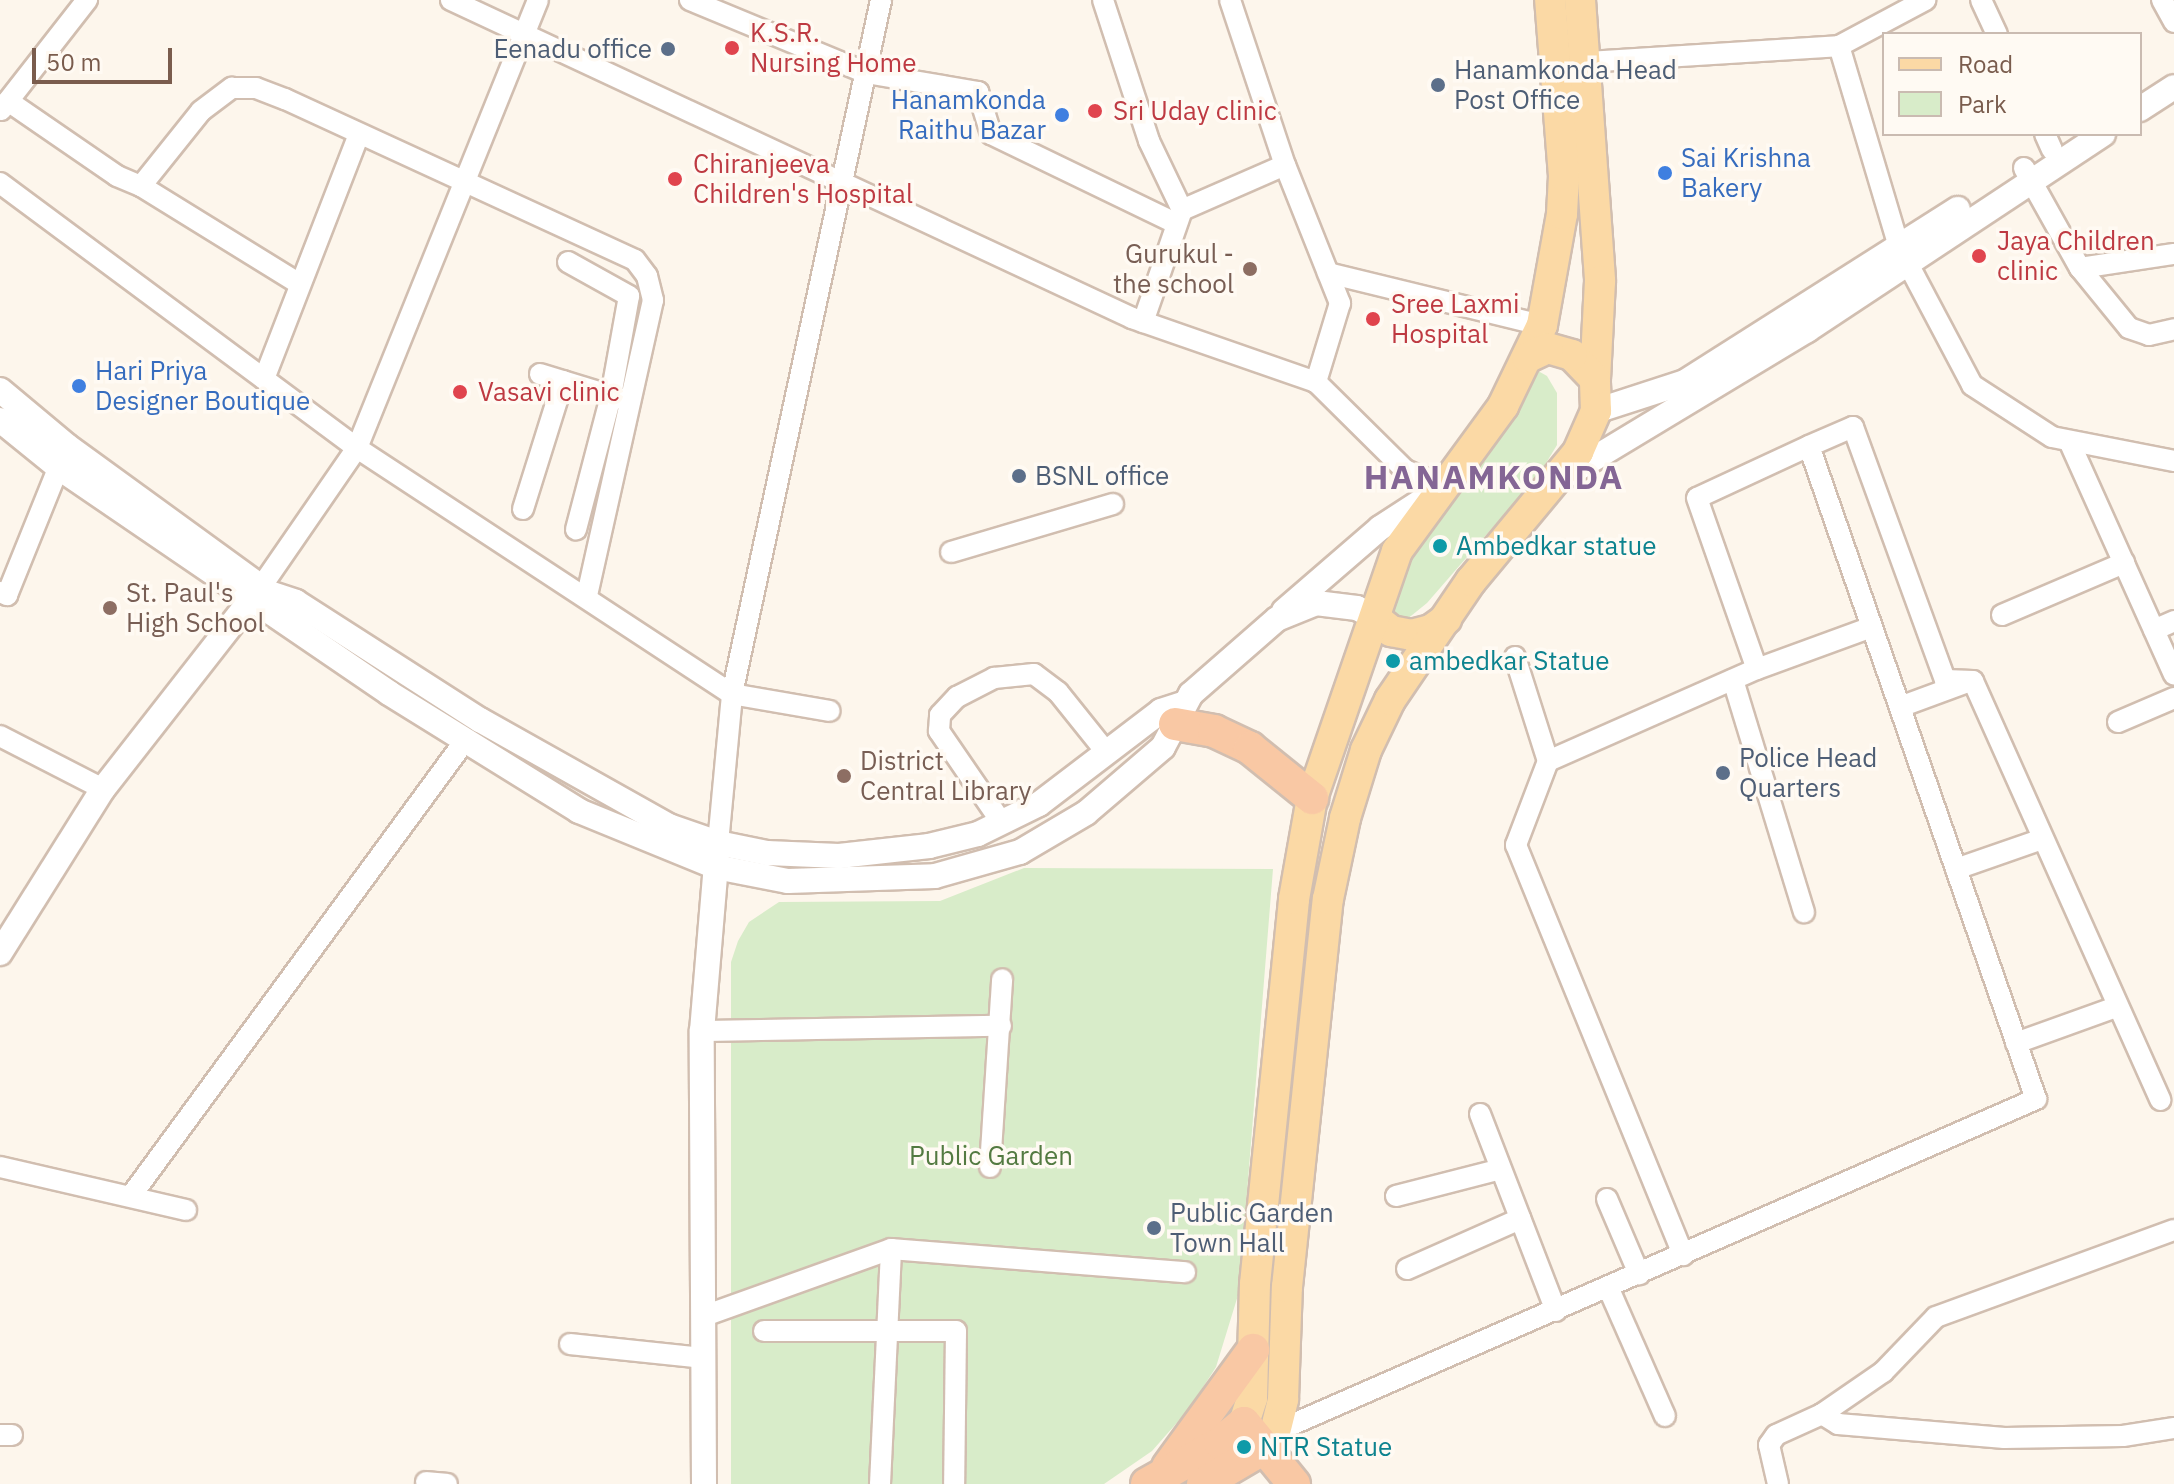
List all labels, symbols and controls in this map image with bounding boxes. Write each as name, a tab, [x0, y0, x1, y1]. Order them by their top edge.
place label: K.S.R. Nursing Home	[750, 17, 916, 78]
scale bar	[36, 32, 176, 82]
legend	[1882, 32, 2142, 136]
place label: Eenadu office	[493, 33, 652, 65]
marker: K.S.R. Nursing Home	[721, 37, 743, 59]
marker: Eenadu office	[659, 40, 677, 58]
text: 50 m	[46, 46, 101, 78]
text: Road	[1958, 48, 2013, 80]
place label: Hanamkonda Head Post Office	[1454, 54, 1677, 116]
marker: Hanamkonda Head Post Office	[1429, 76, 1447, 94]
place label: Hanamkonda Raithu Bazar	[891, 84, 1046, 146]
text: Park	[1958, 88, 2007, 120]
place label: Sri Uday clinic	[1113, 95, 1277, 127]
marker: Sri Uday clinic	[1084, 100, 1106, 122]
marker: Hanamkonda Raithu Bazar	[1053, 106, 1071, 124]
place label: Sai Krishna Bakery	[1681, 142, 1811, 204]
place label: Chiranjeeva Children's Hospital	[693, 148, 913, 210]
marker: Sai Krishna Bakery	[1656, 164, 1674, 182]
marker: Chiranjeeva Children's Hospital	[664, 168, 686, 190]
place label: Jaya Children clinic	[1997, 225, 2155, 286]
place label: Gurukul - the school	[1113, 238, 1234, 300]
marker: Jaya Children clinic	[1968, 245, 1990, 267]
marker: Gurukul - the school	[1241, 260, 1259, 278]
place label: Sree Laxmi Hospital	[1391, 288, 1519, 350]
marker: Sree Laxmi Hospital	[1362, 308, 1384, 330]
place label: Hari Priya Designer Boutique	[95, 355, 310, 416]
place label: Vasavi clinic	[478, 376, 620, 408]
marker: Hari Priya Designer Boutique	[70, 377, 88, 395]
marker: Vasavi clinic	[449, 381, 471, 403]
district label: HANAMKONDA	[1364, 457, 1624, 497]
place label: BSNL office	[1035, 460, 1169, 492]
marker: BSNL office	[1010, 467, 1028, 485]
place label: Ambedkar statue	[1456, 530, 1657, 562]
marker: Ambedkar statue	[1431, 537, 1449, 555]
place label: St. Paul's High School	[126, 577, 265, 638]
marker: St. Paul's High School	[101, 599, 119, 617]
place label: ambedkar Statue	[1409, 645, 1609, 677]
marker: ambedkar Statue	[1384, 652, 1402, 670]
place label: Police Head Quarters	[1739, 742, 1877, 804]
place label: District Central Library	[860, 745, 1032, 806]
marker: Police Head Quarters	[1714, 764, 1732, 782]
marker: District Central Library	[835, 767, 853, 785]
park label: Public Garden	[909, 1140, 1073, 1172]
place label: Public Garden Town Hall	[1170, 1197, 1334, 1258]
marker: Public Garden Town Hall	[1145, 1219, 1163, 1237]
place label: NTR Statue	[1260, 1431, 1392, 1463]
marker: NTR Statue	[1235, 1438, 1253, 1456]

